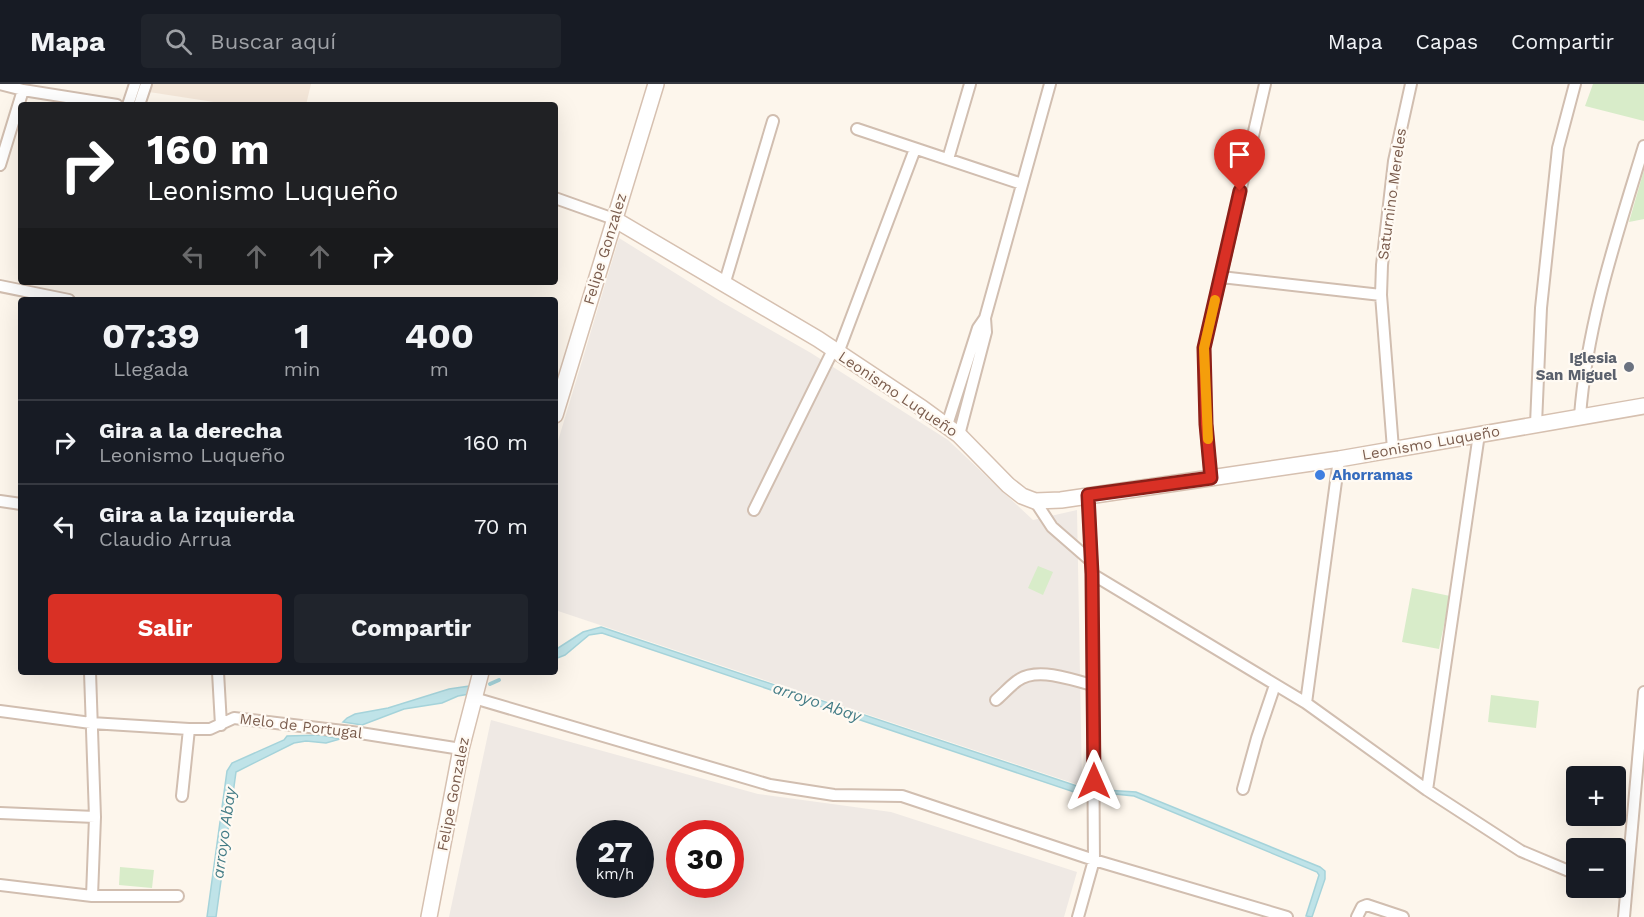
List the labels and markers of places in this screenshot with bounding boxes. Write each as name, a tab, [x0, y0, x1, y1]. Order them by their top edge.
pin	[1214, 129, 1265, 191]
place label: Iglesia San Miguel	[1536, 349, 1617, 384]
marker: Iglesia San Miguel	[1622, 360, 1636, 374]
place label: Ahorramas	[1332, 466, 1413, 484]
marker: Ahorramas	[1313, 468, 1327, 482]

